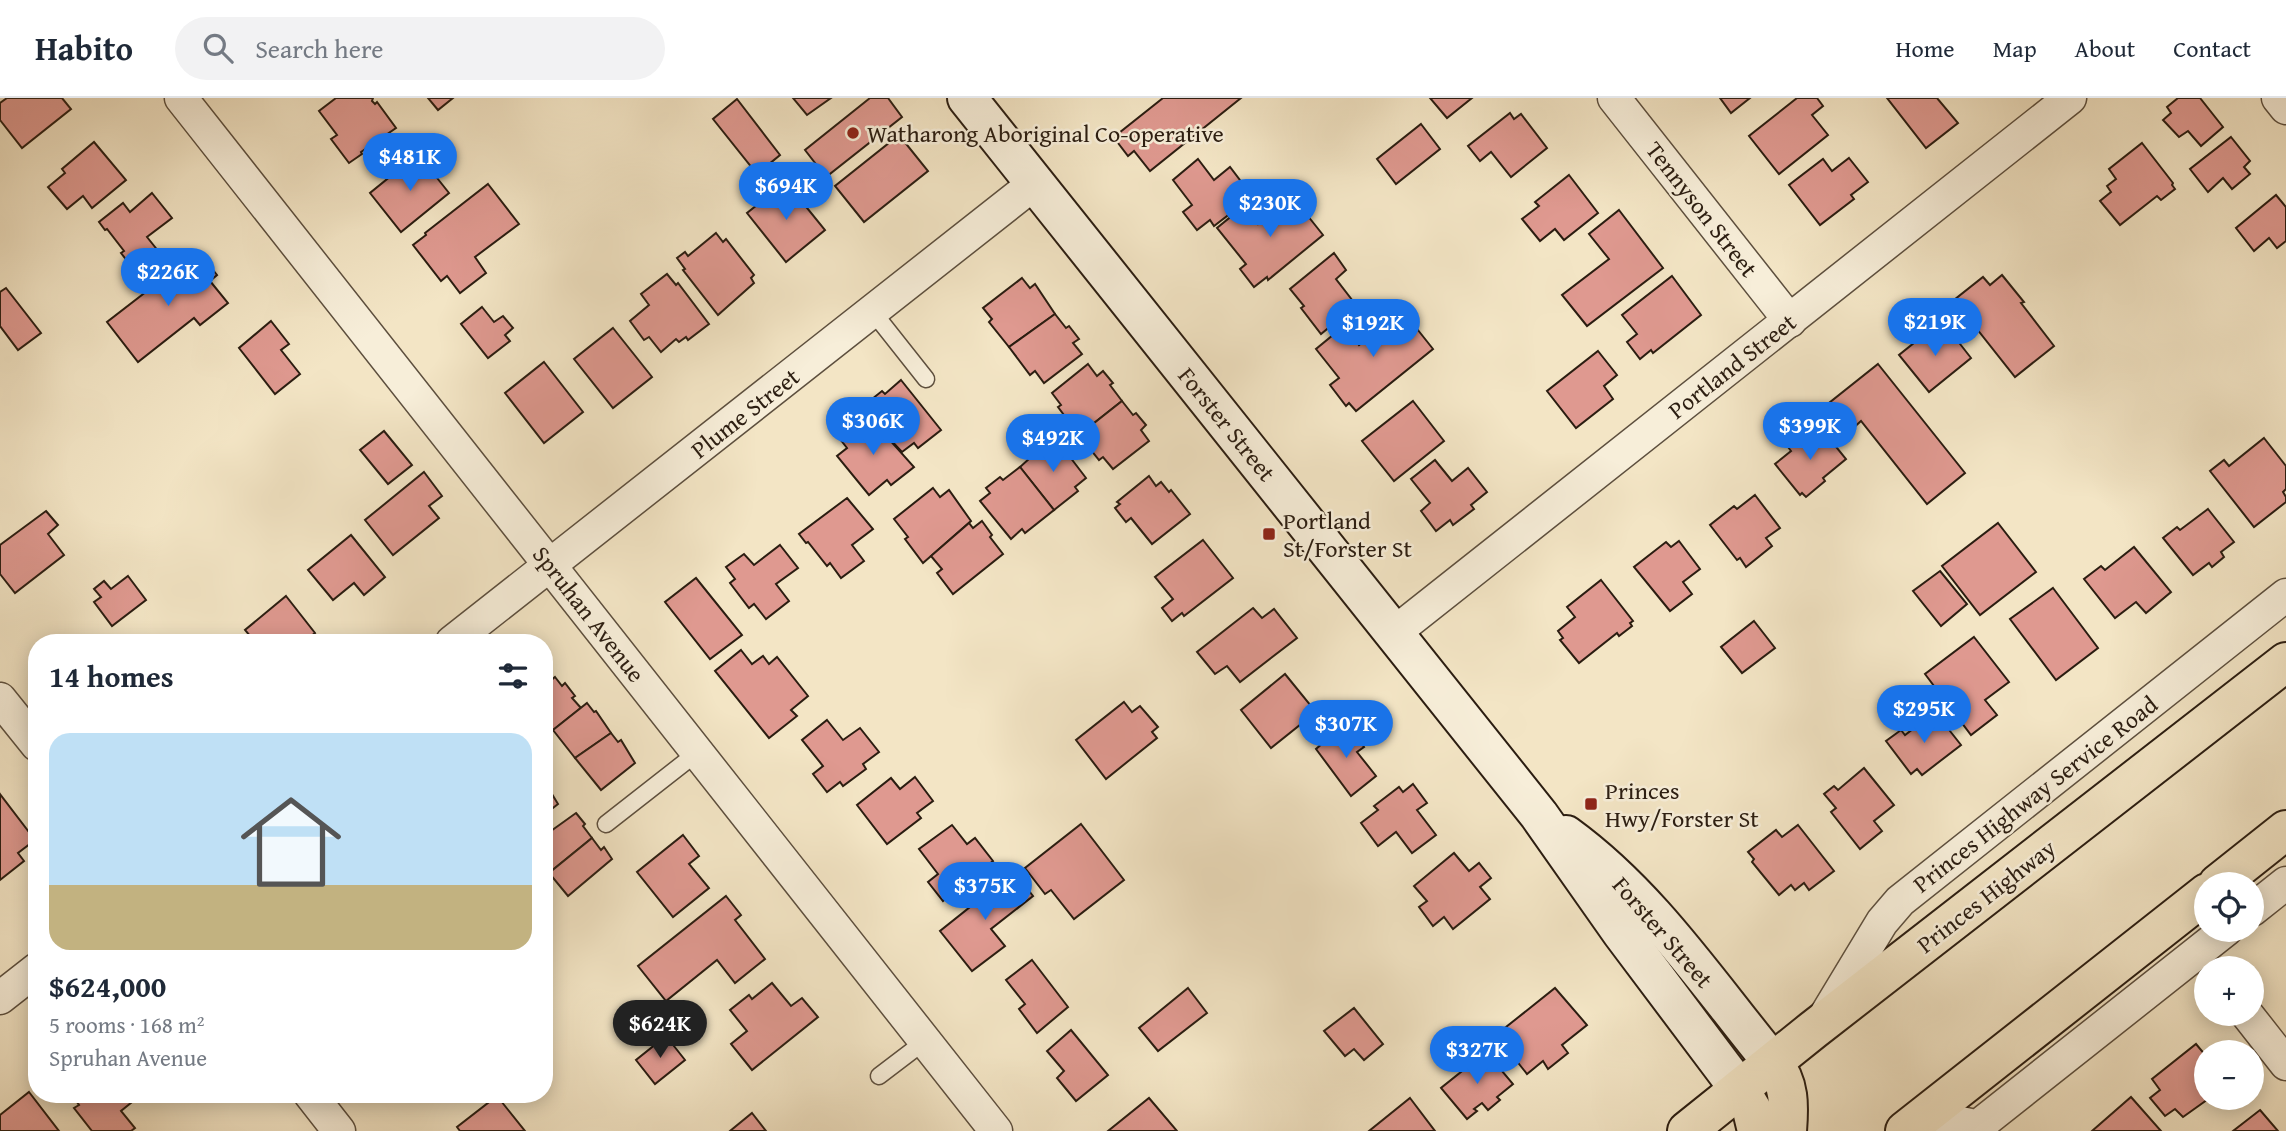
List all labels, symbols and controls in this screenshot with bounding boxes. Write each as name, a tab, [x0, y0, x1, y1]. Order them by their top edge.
search box	[175, 17, 665, 80]
text: Habito	[35, 24, 133, 72]
icon: search	[199, 29, 237, 67]
text: Search here	[255, 29, 383, 68]
text: Home	[1896, 31, 1955, 66]
text: Map	[1993, 31, 2037, 66]
text: About	[2075, 31, 2135, 66]
text: Contact	[2173, 31, 2251, 66]
place label: Watharong Aboriginal Co-operative	[867, 116, 1224, 151]
marker: Watharong Aboriginal Co-operative	[845, 125, 861, 141]
pin: $481K	[361, 134, 459, 193]
street label: Tennyson Street	[1638, 134, 1767, 285]
text: $481K	[379, 139, 441, 172]
pin: $694K	[737, 162, 835, 222]
text: $694K	[755, 168, 817, 201]
pin: $230K	[1221, 180, 1319, 239]
text: $230K	[1239, 185, 1301, 218]
pin: $226K	[119, 248, 217, 308]
text: $226K	[137, 254, 199, 287]
pin: $219K	[1886, 299, 1984, 358]
pin: $192K	[1324, 300, 1422, 359]
text: $219K	[1904, 304, 1966, 337]
text: $192K	[1342, 305, 1404, 338]
street label: Portland Street	[1661, 305, 1804, 427]
street label: Plume Street	[683, 359, 807, 467]
street label: Forster Street	[1170, 359, 1284, 489]
pin: $306K	[824, 398, 922, 457]
pin: $399K	[1761, 402, 1859, 462]
text: $306K	[842, 403, 904, 436]
text: $399K	[1779, 408, 1841, 441]
pin: $492K	[1004, 414, 1102, 474]
text: $492K	[1022, 420, 1084, 453]
place label: Portland St/Forster St	[1283, 503, 1413, 566]
marker: Portland St/Forster St	[1261, 526, 1277, 542]
street label: Spruhan Avenue	[524, 538, 654, 690]
text: 14 homes	[49, 654, 174, 698]
icon: filters	[494, 657, 532, 695]
pin: $295K	[1875, 686, 1973, 745]
street label: Princes Highway Service Road	[1907, 690, 2163, 898]
text: $295K	[1893, 691, 1955, 724]
pin: $307K	[1297, 700, 1395, 760]
text: $307K	[1315, 706, 1377, 739]
place label: Princes Hwy/Forster St	[1605, 773, 1759, 836]
icon: home	[228, 779, 354, 905]
marker: Princes Hwy/Forster St	[1583, 796, 1599, 812]
street label: Princes Highway	[1911, 833, 2061, 959]
pin: $375K	[936, 862, 1034, 922]
text: $375K	[954, 868, 1016, 901]
street label: Forster Street	[1605, 868, 1722, 996]
map controls	[2194, 872, 2264, 1110]
button: locate	[2194, 872, 2264, 942]
button: +	[2194, 956, 2264, 1026]
text: $624,000	[49, 964, 166, 1008]
pin: $624K	[611, 1000, 709, 1060]
text: $624K	[629, 1006, 691, 1039]
text: 5 rooms · 168 m²	[49, 1008, 204, 1041]
pin: $327K	[1428, 1026, 1526, 1086]
text: $327K	[1446, 1032, 1508, 1065]
button: −	[2194, 1040, 2264, 1110]
text: Spruhan Avenue	[49, 1041, 207, 1074]

